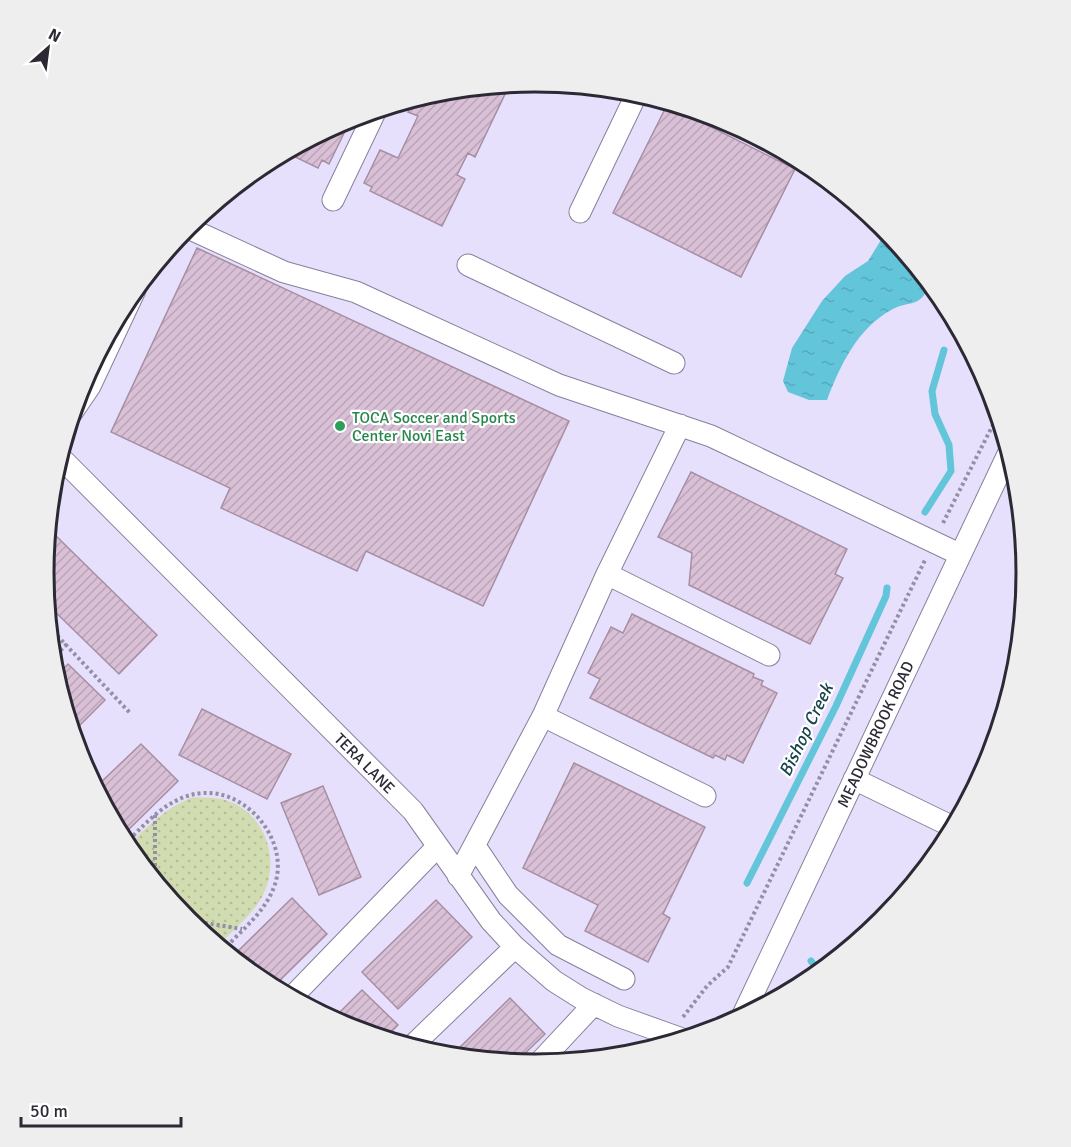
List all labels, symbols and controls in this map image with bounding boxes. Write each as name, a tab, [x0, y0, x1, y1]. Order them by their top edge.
north arrow	[18, 18, 78, 78]
text: N	[45, 24, 64, 47]
place label: TOCA Soccer and Sports Center Novi East	[352, 408, 516, 446]
marker: TOCA Soccer and Sports Center Novi East	[333, 419, 347, 433]
street label: MEADOWBROOK ROAD	[833, 658, 919, 811]
water label: Bishop Creek	[774, 678, 839, 780]
street label: TERA LANE	[330, 729, 399, 798]
scale bar	[21, 1090, 182, 1128]
text: 50 m	[30, 1100, 68, 1122]

